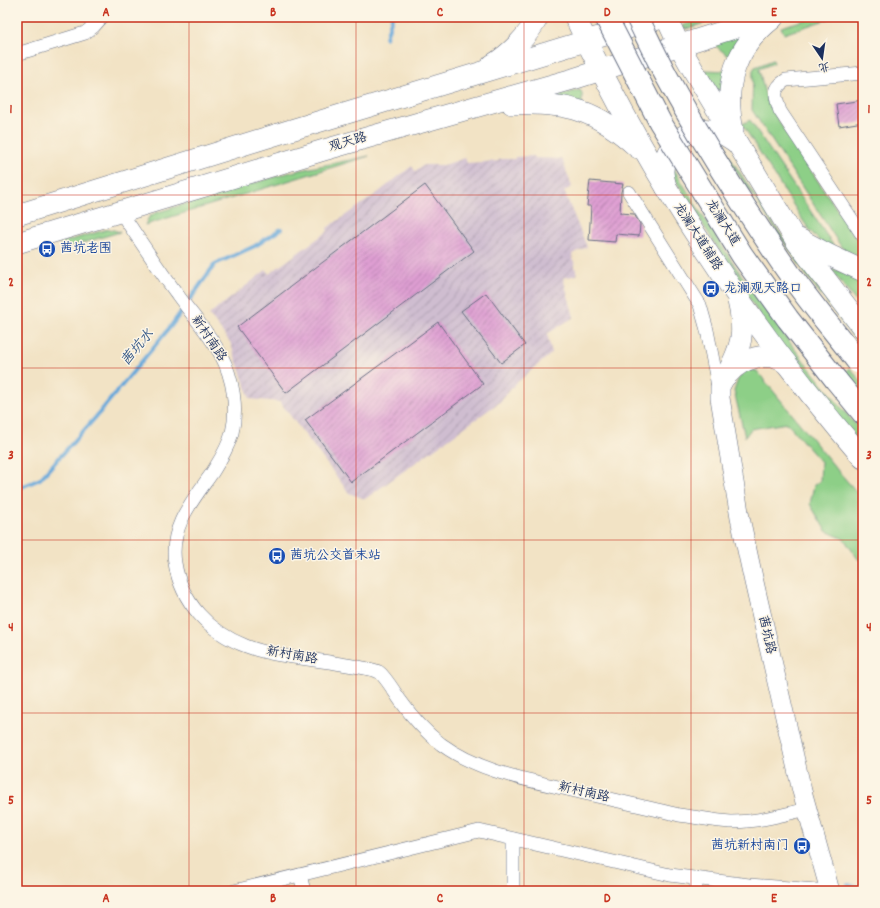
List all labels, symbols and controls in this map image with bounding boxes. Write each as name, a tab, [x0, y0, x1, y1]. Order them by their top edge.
text: A	[102, 4, 110, 23]
text: B	[270, 4, 276, 23]
text: C	[437, 4, 444, 23]
text: D	[604, 4, 611, 23]
text: E	[771, 4, 778, 23]
north arrow	[802, 38, 842, 78]
text: 北	[817, 57, 831, 75]
text: 1	[10, 101, 13, 120]
text: 1	[868, 101, 871, 120]
street label: 观天路	[327, 128, 369, 158]
street label: 龙澜大道	[700, 196, 744, 250]
street label: 龙澜大道辅路	[668, 199, 726, 275]
bus stop icon: 茜坑老围	[37, 239, 57, 259]
place label: 茜坑老围	[60, 240, 112, 259]
text: 2	[8, 274, 14, 293]
text: 2	[866, 274, 872, 293]
bus stop icon: 龙澜观天路口	[701, 279, 721, 299]
place label: 龙澜观天路口	[724, 280, 802, 299]
street label: 新村南路	[186, 312, 230, 366]
water label: 茜坑水	[117, 325, 160, 371]
text: 3	[8, 447, 14, 466]
text: 3	[866, 447, 872, 466]
bus stop icon: 茜坑公交首末站	[267, 546, 287, 566]
place label: 茜坑公交首末站	[290, 547, 381, 566]
street label: 茜坑路	[752, 614, 780, 656]
text: 4	[8, 619, 14, 638]
text: 4	[866, 619, 872, 638]
street label: 新村南路	[265, 642, 319, 670]
street label: 新村南路	[557, 778, 611, 808]
text: 5	[8, 792, 14, 811]
text: 5	[866, 792, 872, 811]
bus stop icon: 茜坑新村南门	[792, 836, 812, 856]
place label: 茜坑新村南门	[711, 837, 789, 856]
text: A	[102, 890, 110, 908]
text: B	[270, 890, 276, 908]
text: C	[437, 890, 444, 908]
text: D	[604, 890, 611, 908]
text: E	[771, 890, 778, 908]

